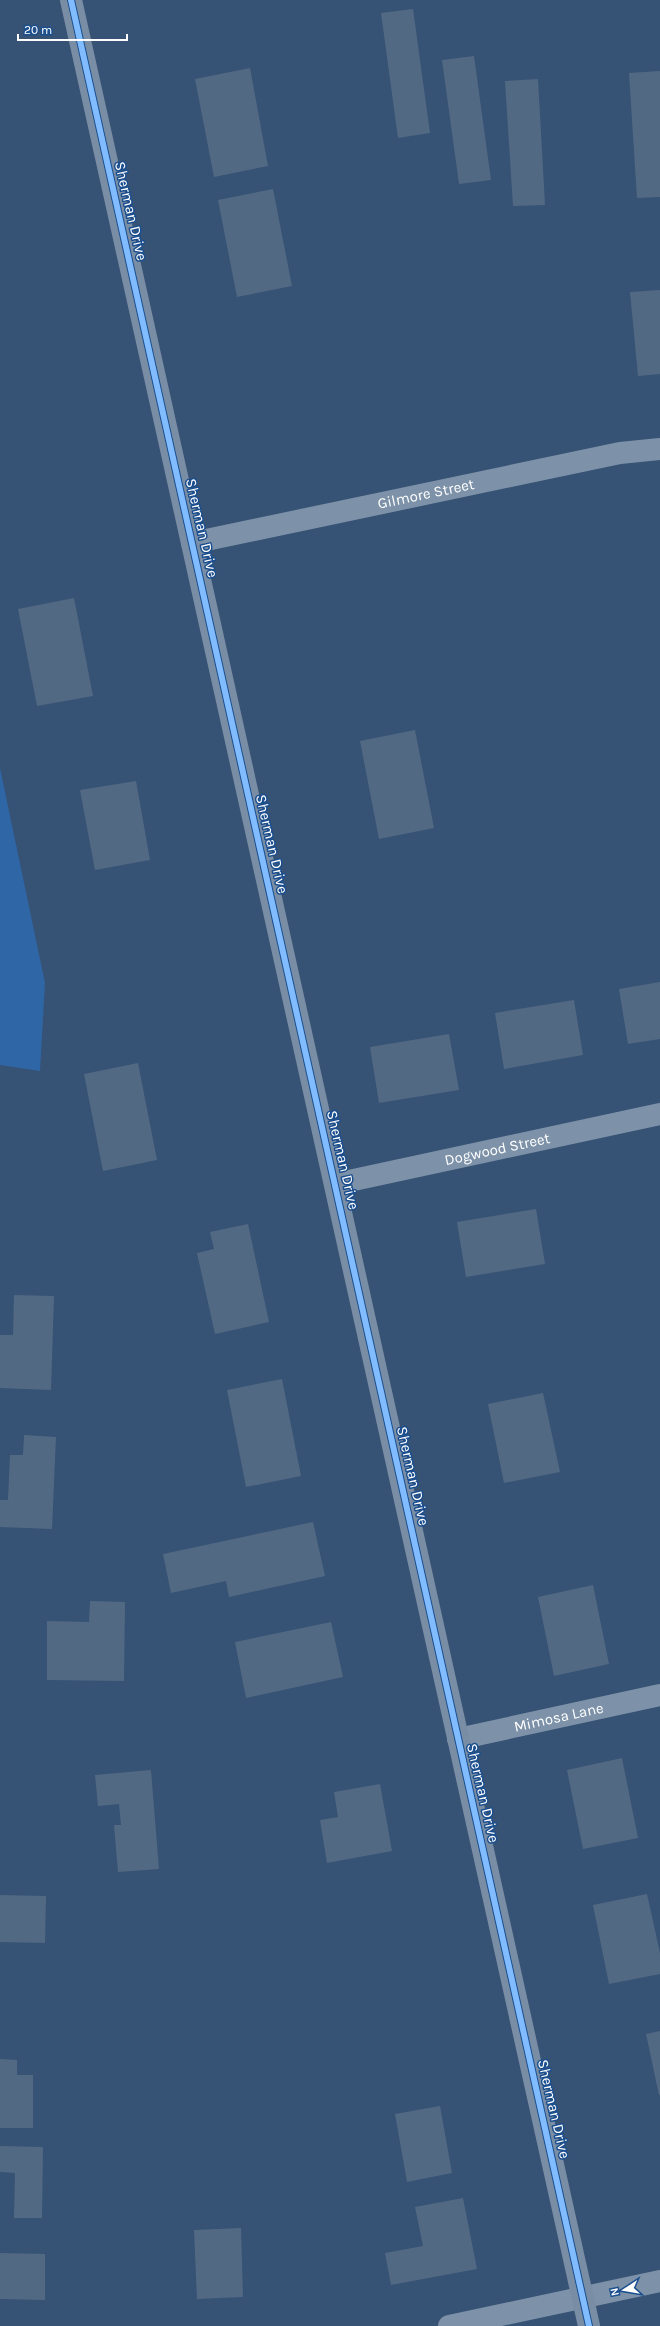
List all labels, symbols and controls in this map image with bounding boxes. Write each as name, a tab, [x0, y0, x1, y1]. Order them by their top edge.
scale bar	[18, 16, 127, 42]
text: 20 m	[24, 23, 52, 37]
street label: Sherman Drive	[111, 160, 151, 262]
street label: Gilmore Street	[376, 475, 476, 513]
street label: Sherman Drive	[182, 477, 222, 579]
street label: Sherman Drive	[252, 793, 292, 895]
street label: Sherman Drive	[323, 1109, 363, 1211]
street label: Dogwood Street	[443, 1129, 552, 1169]
street label: Sherman Drive	[393, 1425, 433, 1527]
street label: Mimosa Lane	[512, 1699, 605, 1736]
street label: Sherman Drive	[463, 1742, 503, 1844]
street label: Sherman Drive	[534, 2058, 574, 2160]
north arrow	[604, 2270, 644, 2310]
text: N	[608, 2287, 622, 2297]

